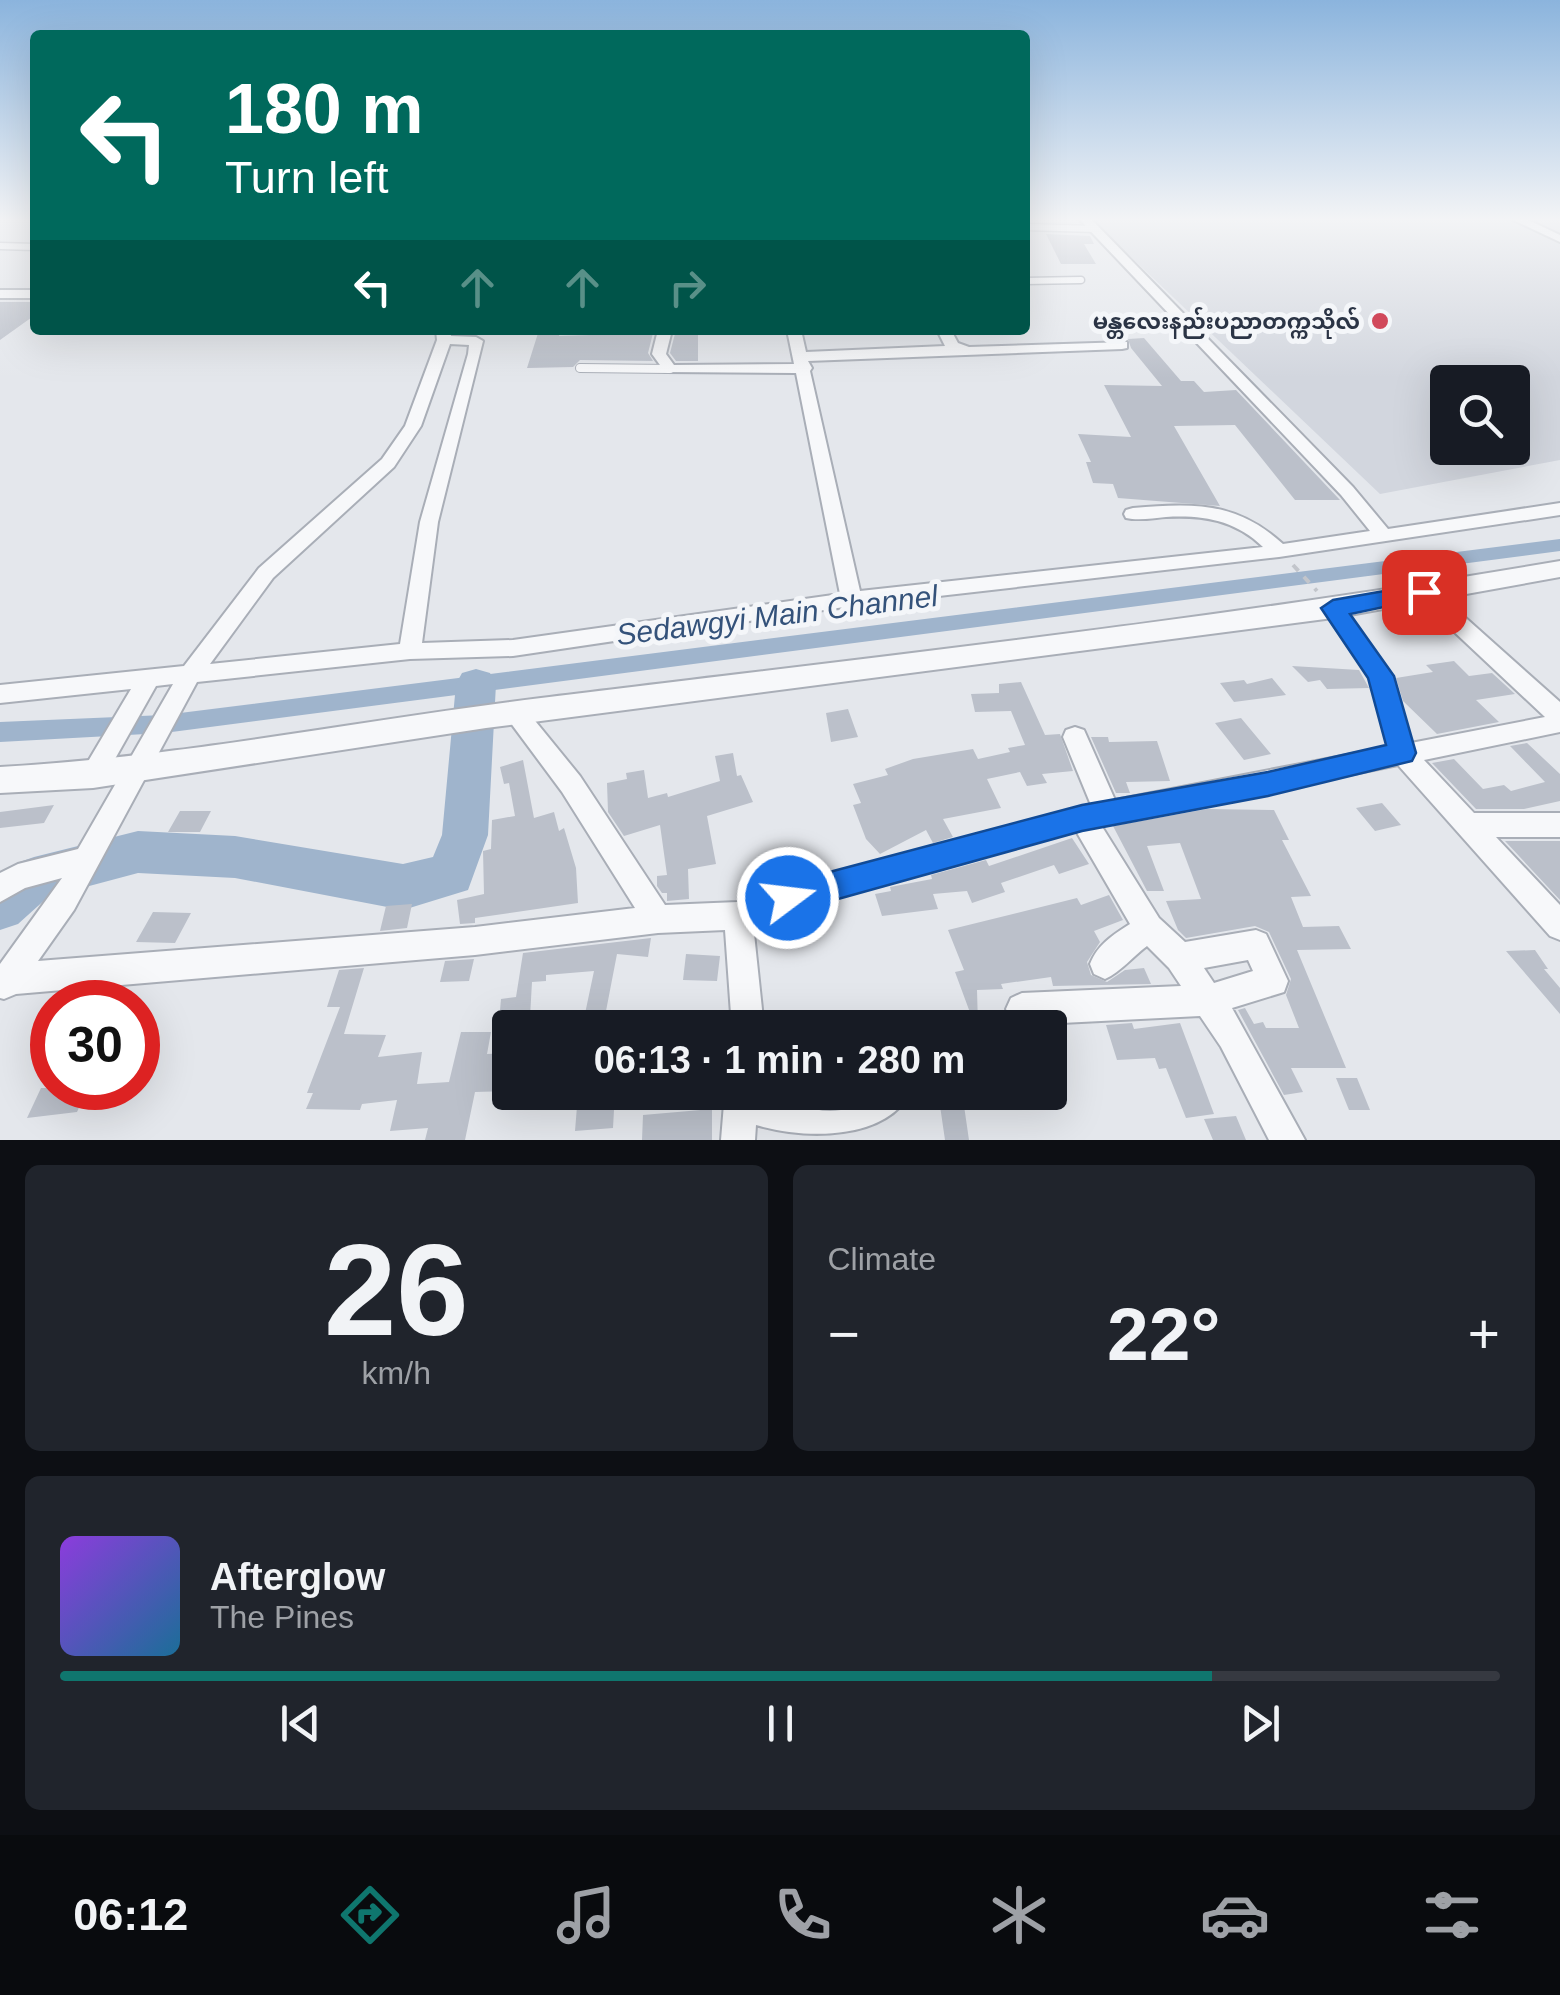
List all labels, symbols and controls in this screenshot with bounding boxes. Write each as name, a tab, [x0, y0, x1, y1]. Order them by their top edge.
icon: left	[60, 70, 190, 200]
text: 180 m	[225, 70, 423, 148]
text: Turn left	[225, 152, 388, 203]
icon: left	[345, 260, 400, 315]
icon: ahead	[450, 260, 505, 315]
icon: ahead	[555, 260, 610, 315]
icon: right	[660, 260, 715, 315]
place label: မန္တလေးနည်းပညာတက္ကသိုလ်	[1093, 306, 1360, 339]
marker: မန္တလေးနည်းပညာတက္ကသိုလ်	[1369, 310, 1391, 332]
map controls	[1430, 365, 1530, 465]
button: search	[1430, 365, 1530, 465]
pin	[1382, 550, 1467, 635]
icon: arrive	[1397, 565, 1452, 620]
water label: Sedawgyi Main Channel	[614, 579, 941, 651]
position arrow	[736, 846, 840, 950]
speed limit sign: 30	[30, 980, 160, 1110]
text: 06:13 · 1 min · 280 m	[594, 1039, 965, 1081]
text: 26	[324, 1217, 469, 1363]
text: Climate	[828, 1241, 936, 1277]
text: 22°	[1107, 1292, 1220, 1376]
text: −	[828, 1303, 860, 1365]
text: +	[1468, 1303, 1500, 1365]
text: km/h	[362, 1355, 431, 1391]
text: Afterglow	[210, 1556, 385, 1598]
text: The Pines	[210, 1599, 354, 1635]
icon: previous	[273, 1696, 328, 1751]
icon: pause	[753, 1696, 808, 1751]
icon: next	[1233, 1696, 1288, 1751]
icon: directions	[335, 1880, 405, 1950]
icon: music	[551, 1880, 621, 1950]
icon: phone	[768, 1880, 838, 1950]
icon: climate	[984, 1880, 1054, 1950]
icon: car	[1200, 1880, 1270, 1950]
icon: filters	[1417, 1880, 1487, 1950]
text: 06:12	[73, 1889, 188, 1940]

